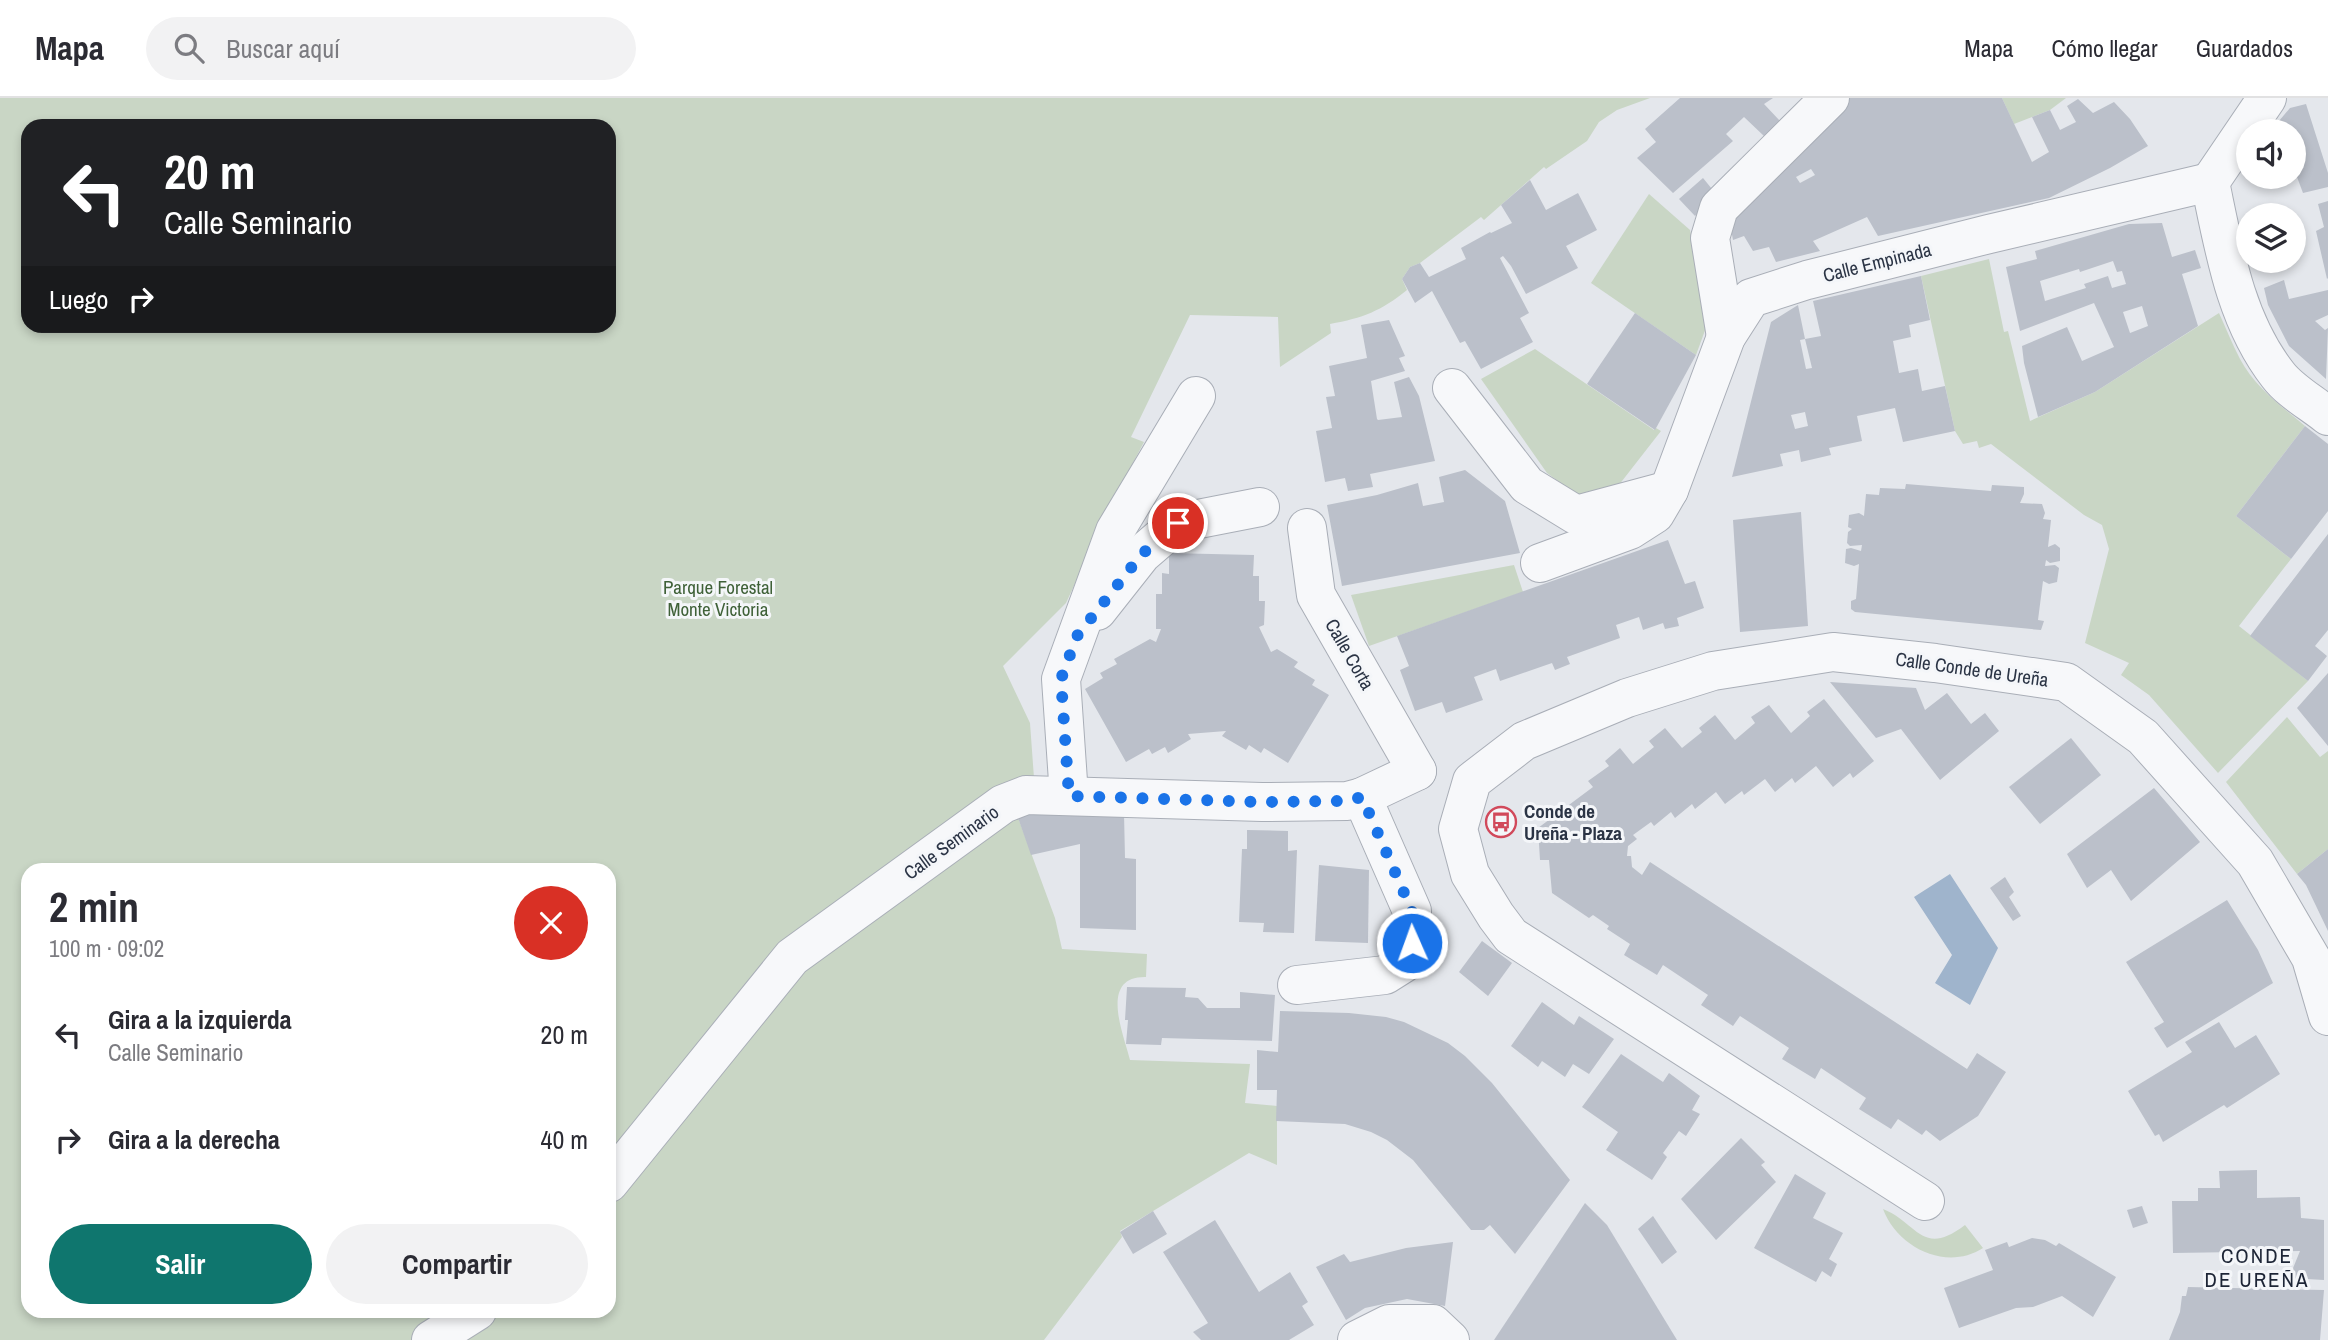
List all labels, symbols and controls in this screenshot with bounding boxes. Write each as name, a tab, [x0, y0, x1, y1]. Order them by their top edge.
search box	[146, 17, 636, 80]
text: Mapa	[35, 26, 104, 70]
icon: search	[170, 29, 208, 67]
text: Buscar aquí	[226, 31, 340, 66]
text: Mapa	[1964, 32, 2014, 64]
text: Cómo llegar	[2052, 32, 2158, 64]
text: Guardados	[2196, 32, 2293, 64]
map controls	[2236, 119, 2306, 273]
button: sound	[2236, 119, 2306, 189]
text: 20 m	[164, 138, 256, 204]
icon: left	[49, 147, 140, 238]
text: Calle Seminario	[164, 201, 352, 244]
button: layers	[2236, 203, 2306, 273]
street label: Calle Empinada	[1820, 236, 1934, 288]
icon: right	[122, 280, 160, 318]
text: Luego	[49, 282, 108, 317]
pin	[1148, 493, 1208, 553]
icon: arrive	[1159, 504, 1197, 542]
park label: Parque Forestal Monte Victoria	[663, 574, 773, 622]
street label: Calle Corta	[1319, 614, 1381, 695]
street label: Calle Conde de Ureña	[1894, 645, 2050, 693]
place label: Conde de Ureña - Plaza	[1524, 798, 1622, 846]
street label: Calle Seminario	[898, 799, 1004, 885]
bus stop icon: Conde de Ureña - Plaza	[1484, 805, 1518, 839]
text: 2 min	[49, 879, 139, 935]
button: close	[514, 886, 588, 960]
position arrow	[1375, 906, 1449, 980]
text: 100 m · 09:02	[49, 933, 164, 964]
text: Gira a la izquierda	[108, 1002, 292, 1037]
icon: left	[49, 1016, 87, 1054]
text: 20 m	[541, 1017, 588, 1052]
text: Calle Seminario	[108, 1037, 243, 1068]
icon: right	[49, 1121, 87, 1159]
text: Gira a la derecha	[108, 1122, 280, 1157]
text: 40 m	[541, 1122, 588, 1157]
button: Salir	[49, 1224, 312, 1304]
button: Compartir	[326, 1224, 588, 1304]
district label: CONDE DE UREÑA	[2205, 1241, 2309, 1294]

